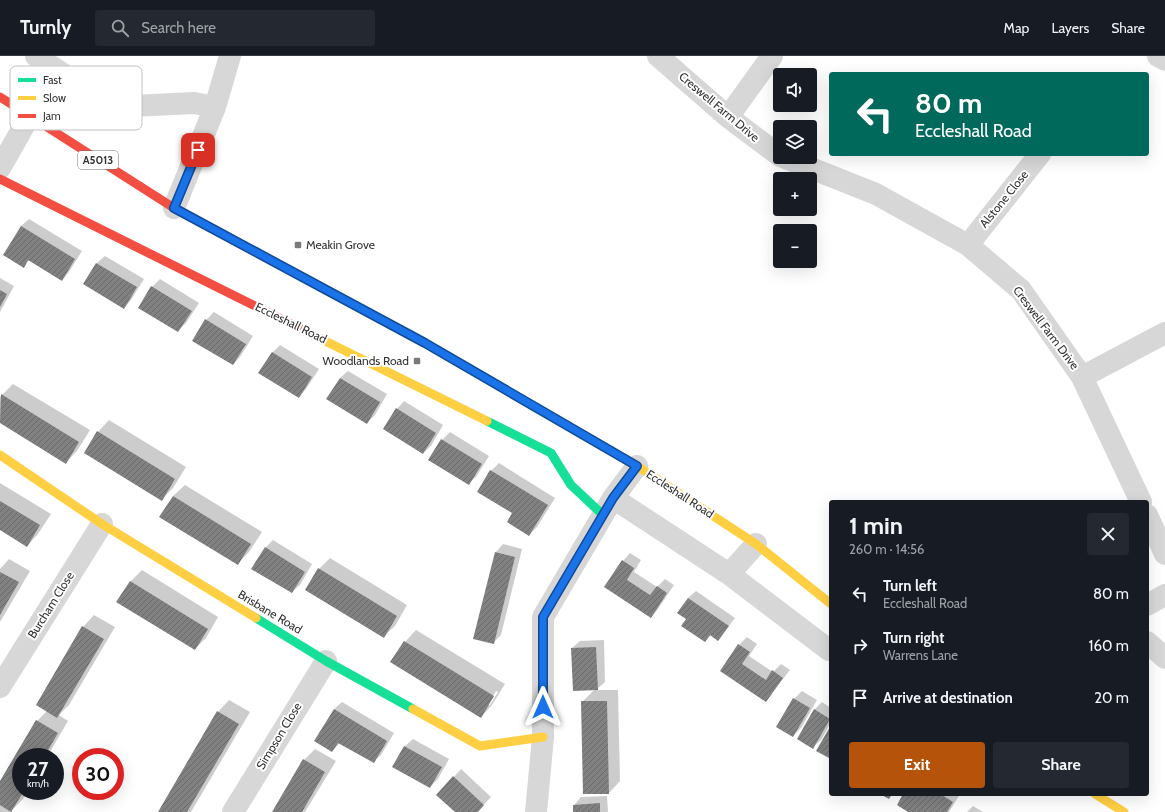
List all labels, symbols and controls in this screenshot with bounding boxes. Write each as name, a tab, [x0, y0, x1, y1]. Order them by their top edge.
search box	[95, 10, 375, 46]
text: Turnly	[20, 16, 71, 39]
icon: search	[109, 17, 131, 39]
text: Search here	[141, 19, 216, 37]
text: Map	[1004, 19, 1029, 37]
text: Layers	[1051, 19, 1089, 37]
text: Share	[1111, 19, 1145, 37]
legend	[10, 66, 142, 130]
map controls	[773, 68, 817, 268]
button: sound	[773, 68, 817, 112]
street label: Creswell Farm Drive	[676, 69, 763, 145]
text: Fast	[43, 73, 62, 87]
text: 80 m	[915, 86, 982, 120]
icon: left	[849, 88, 901, 140]
text: Slow	[43, 91, 66, 105]
text: Jam	[42, 109, 61, 123]
button: layers	[773, 120, 817, 164]
text: Eccleshall Road	[915, 120, 1032, 142]
pin	[181, 133, 215, 167]
icon: arrive	[187, 139, 209, 161]
road number: A5013	[78, 151, 118, 169]
street label: Alstone Close	[976, 167, 1031, 230]
button: +	[773, 172, 817, 216]
button: −	[773, 224, 817, 268]
place label: Meakin Grove	[306, 237, 375, 252]
marker: Meakin Grove	[293, 240, 303, 250]
street label: Creswell Farm Drive	[1010, 283, 1083, 372]
street label: Eccleshall Road	[253, 299, 329, 346]
place label: Woodlands Road	[323, 353, 409, 368]
marker: Woodlands Road	[412, 356, 422, 366]
street label: Eccleshall Road	[644, 466, 717, 521]
text: 1 min	[849, 511, 903, 540]
button: close	[1087, 513, 1129, 555]
text: 260 m · 14:56	[849, 541, 924, 557]
street label: Burcham Close	[24, 569, 77, 641]
text: Turn left	[883, 577, 937, 595]
icon: left	[849, 583, 871, 605]
text: 80 m	[1093, 585, 1129, 603]
street label: Brisbane Road	[235, 586, 305, 637]
text: Eccleshall Road	[883, 595, 967, 611]
text: Turn right	[883, 629, 944, 647]
icon: right	[849, 635, 871, 657]
text: 160 m	[1089, 637, 1129, 655]
text: Warrens Lane	[883, 647, 958, 663]
position arrow	[522, 686, 564, 728]
icon: arrive	[849, 687, 871, 709]
text: Arrive at destination	[883, 689, 1013, 707]
text: 20 m	[1094, 689, 1129, 707]
street label: Simpson Close	[253, 700, 304, 772]
button: Exit	[849, 742, 985, 788]
button: Share	[993, 742, 1129, 788]
speed limit sign: 30	[72, 748, 124, 800]
text: 27	[28, 757, 48, 781]
text: km/h	[27, 777, 49, 790]

